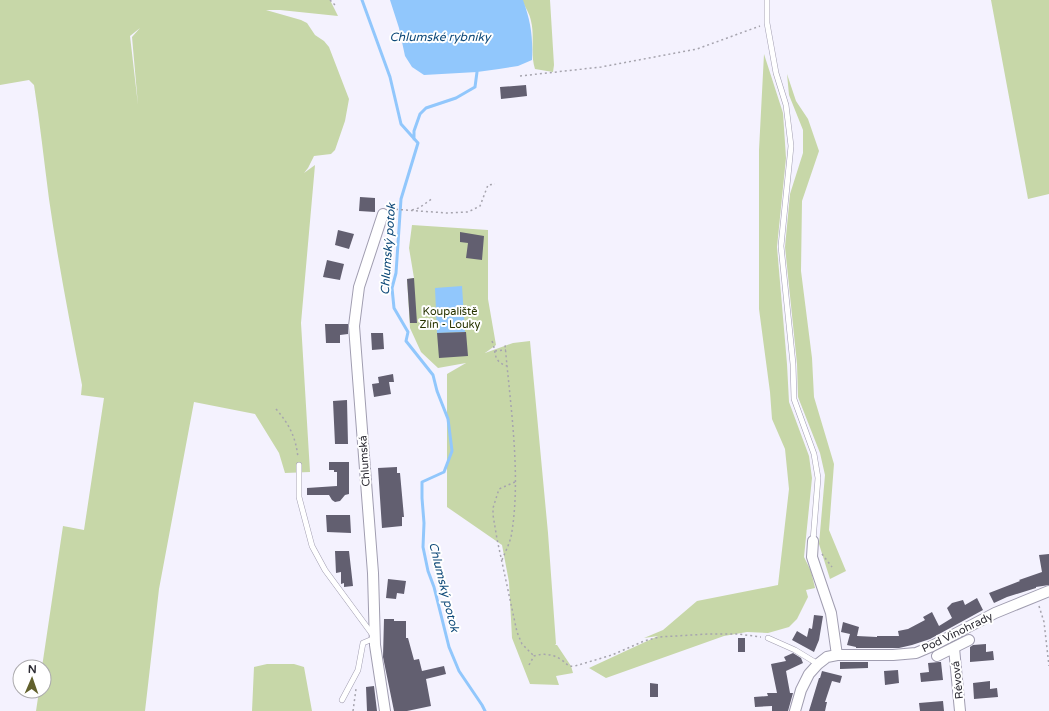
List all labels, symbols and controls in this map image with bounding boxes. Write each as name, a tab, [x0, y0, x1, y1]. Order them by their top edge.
water label: Chlumské rybníky	[390, 30, 492, 44]
water label: Chlumský potok	[378, 201, 398, 295]
park label: Koupaliště Zlín - Louky	[419, 305, 481, 331]
street label: Chlumská	[356, 435, 373, 487]
water label: Chlumský potok	[426, 541, 462, 635]
street label: Pod Vinohrady	[920, 610, 995, 655]
north arrow	[12, 659, 52, 699]
street label: Révová	[949, 660, 966, 700]
text: N	[28, 663, 37, 676]

